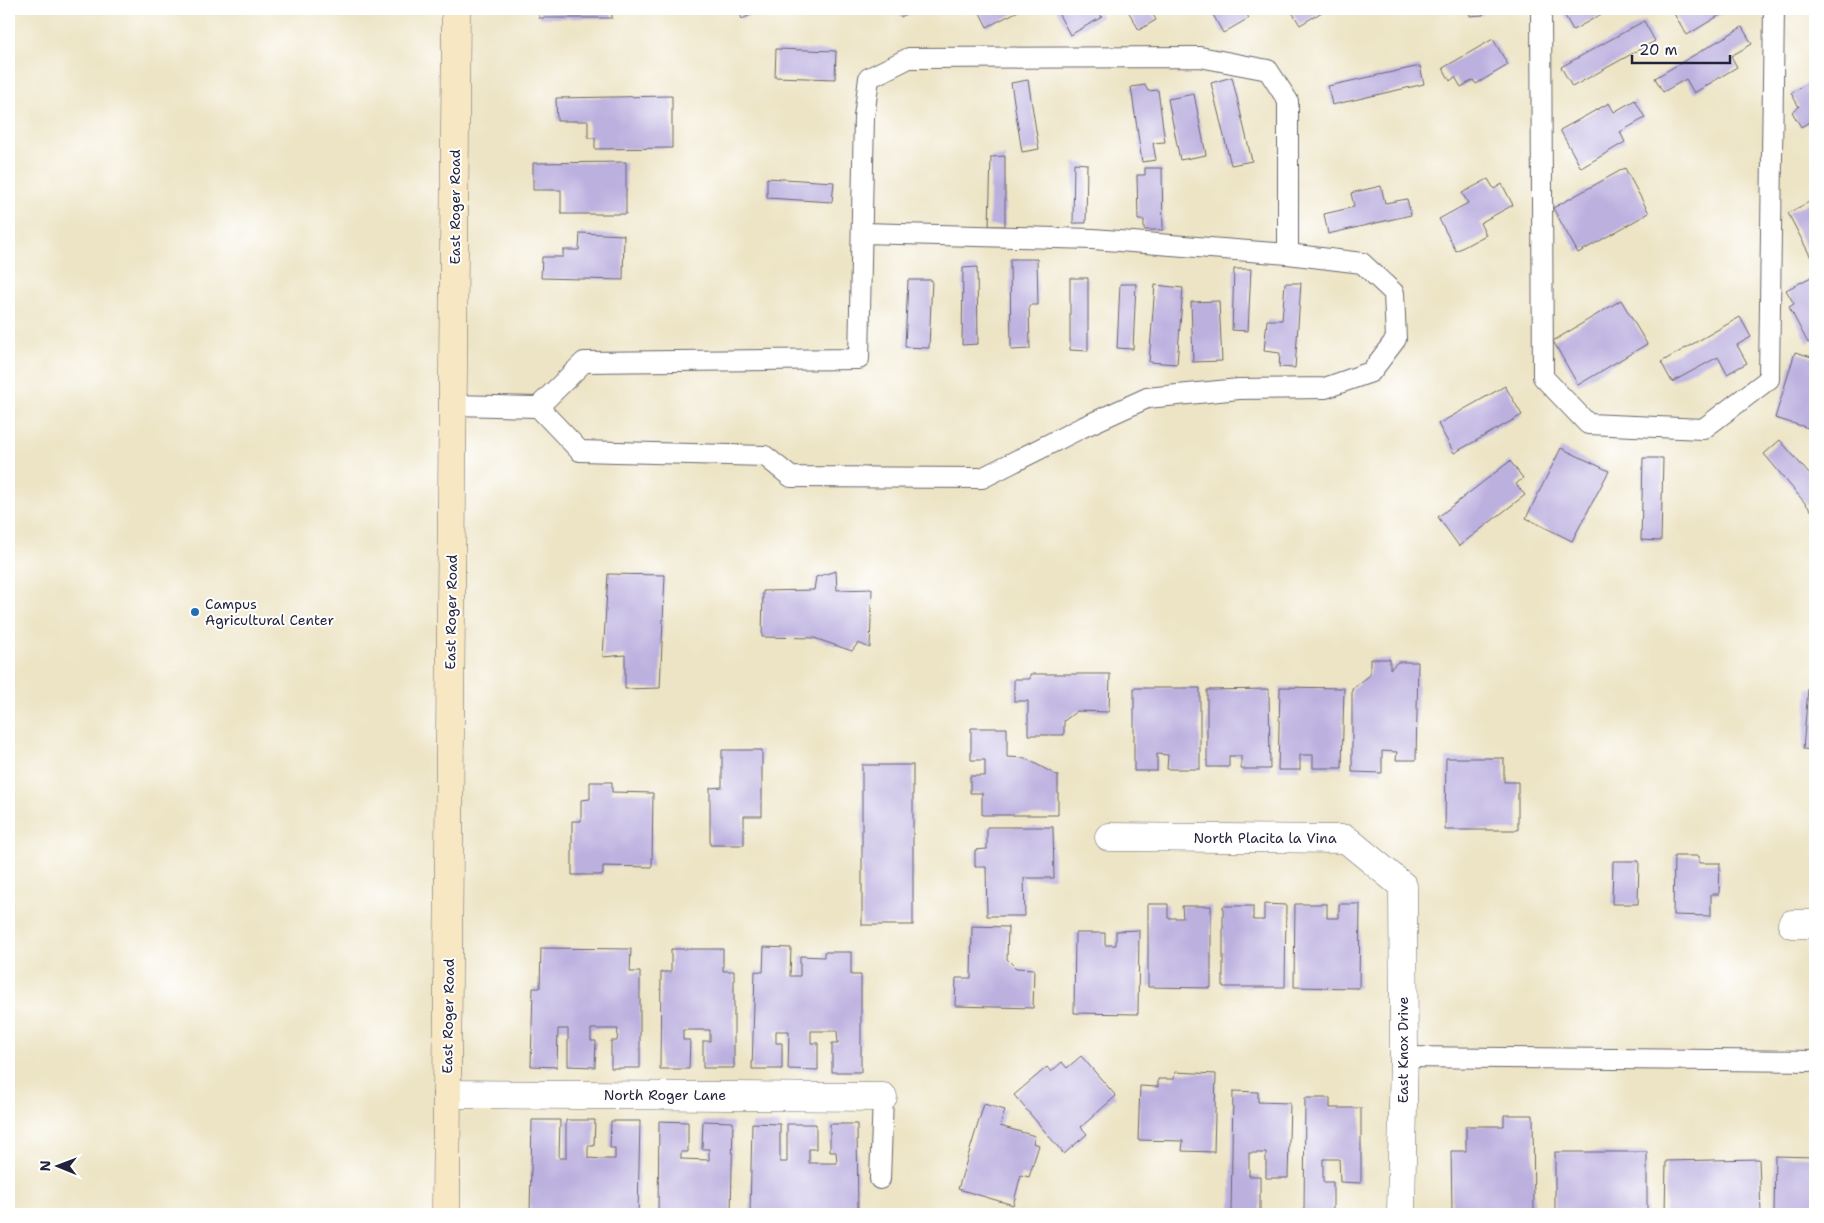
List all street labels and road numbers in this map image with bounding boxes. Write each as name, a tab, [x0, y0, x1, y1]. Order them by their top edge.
street label: East Roger Road	[446, 149, 464, 265]
street label: East Roger Road	[441, 554, 461, 670]
street label: North Placita la Vina	[1193, 829, 1337, 847]
street label: East Roger Road	[438, 958, 458, 1074]
street label: East Knox Drive	[1394, 997, 1412, 1103]
street label: North Roger Lane	[604, 1086, 726, 1104]

